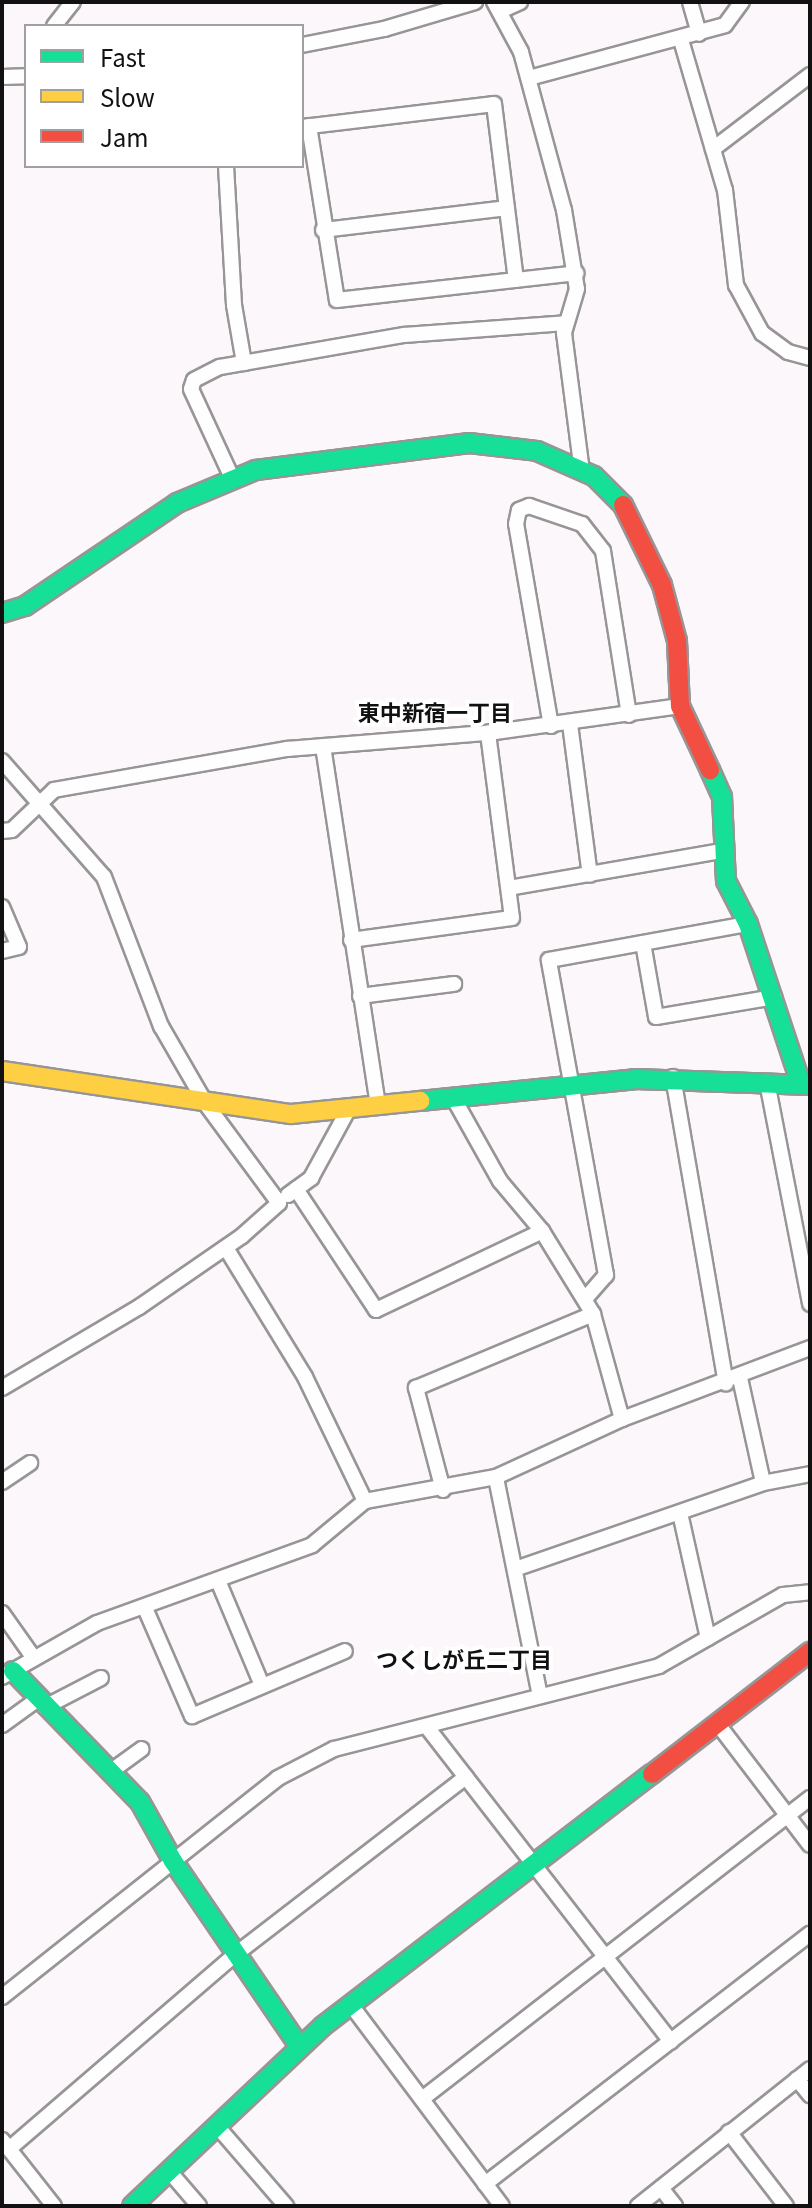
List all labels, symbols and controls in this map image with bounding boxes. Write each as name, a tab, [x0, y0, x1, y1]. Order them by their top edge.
legend	[24, 24, 304, 168]
text: Fast	[100, 39, 145, 74]
text: Slow	[100, 79, 155, 114]
text: Jam	[100, 119, 149, 154]
district label: 東中新宿一丁目	[358, 699, 512, 725]
district label: つくしが丘二丁目	[376, 1646, 552, 1672]

